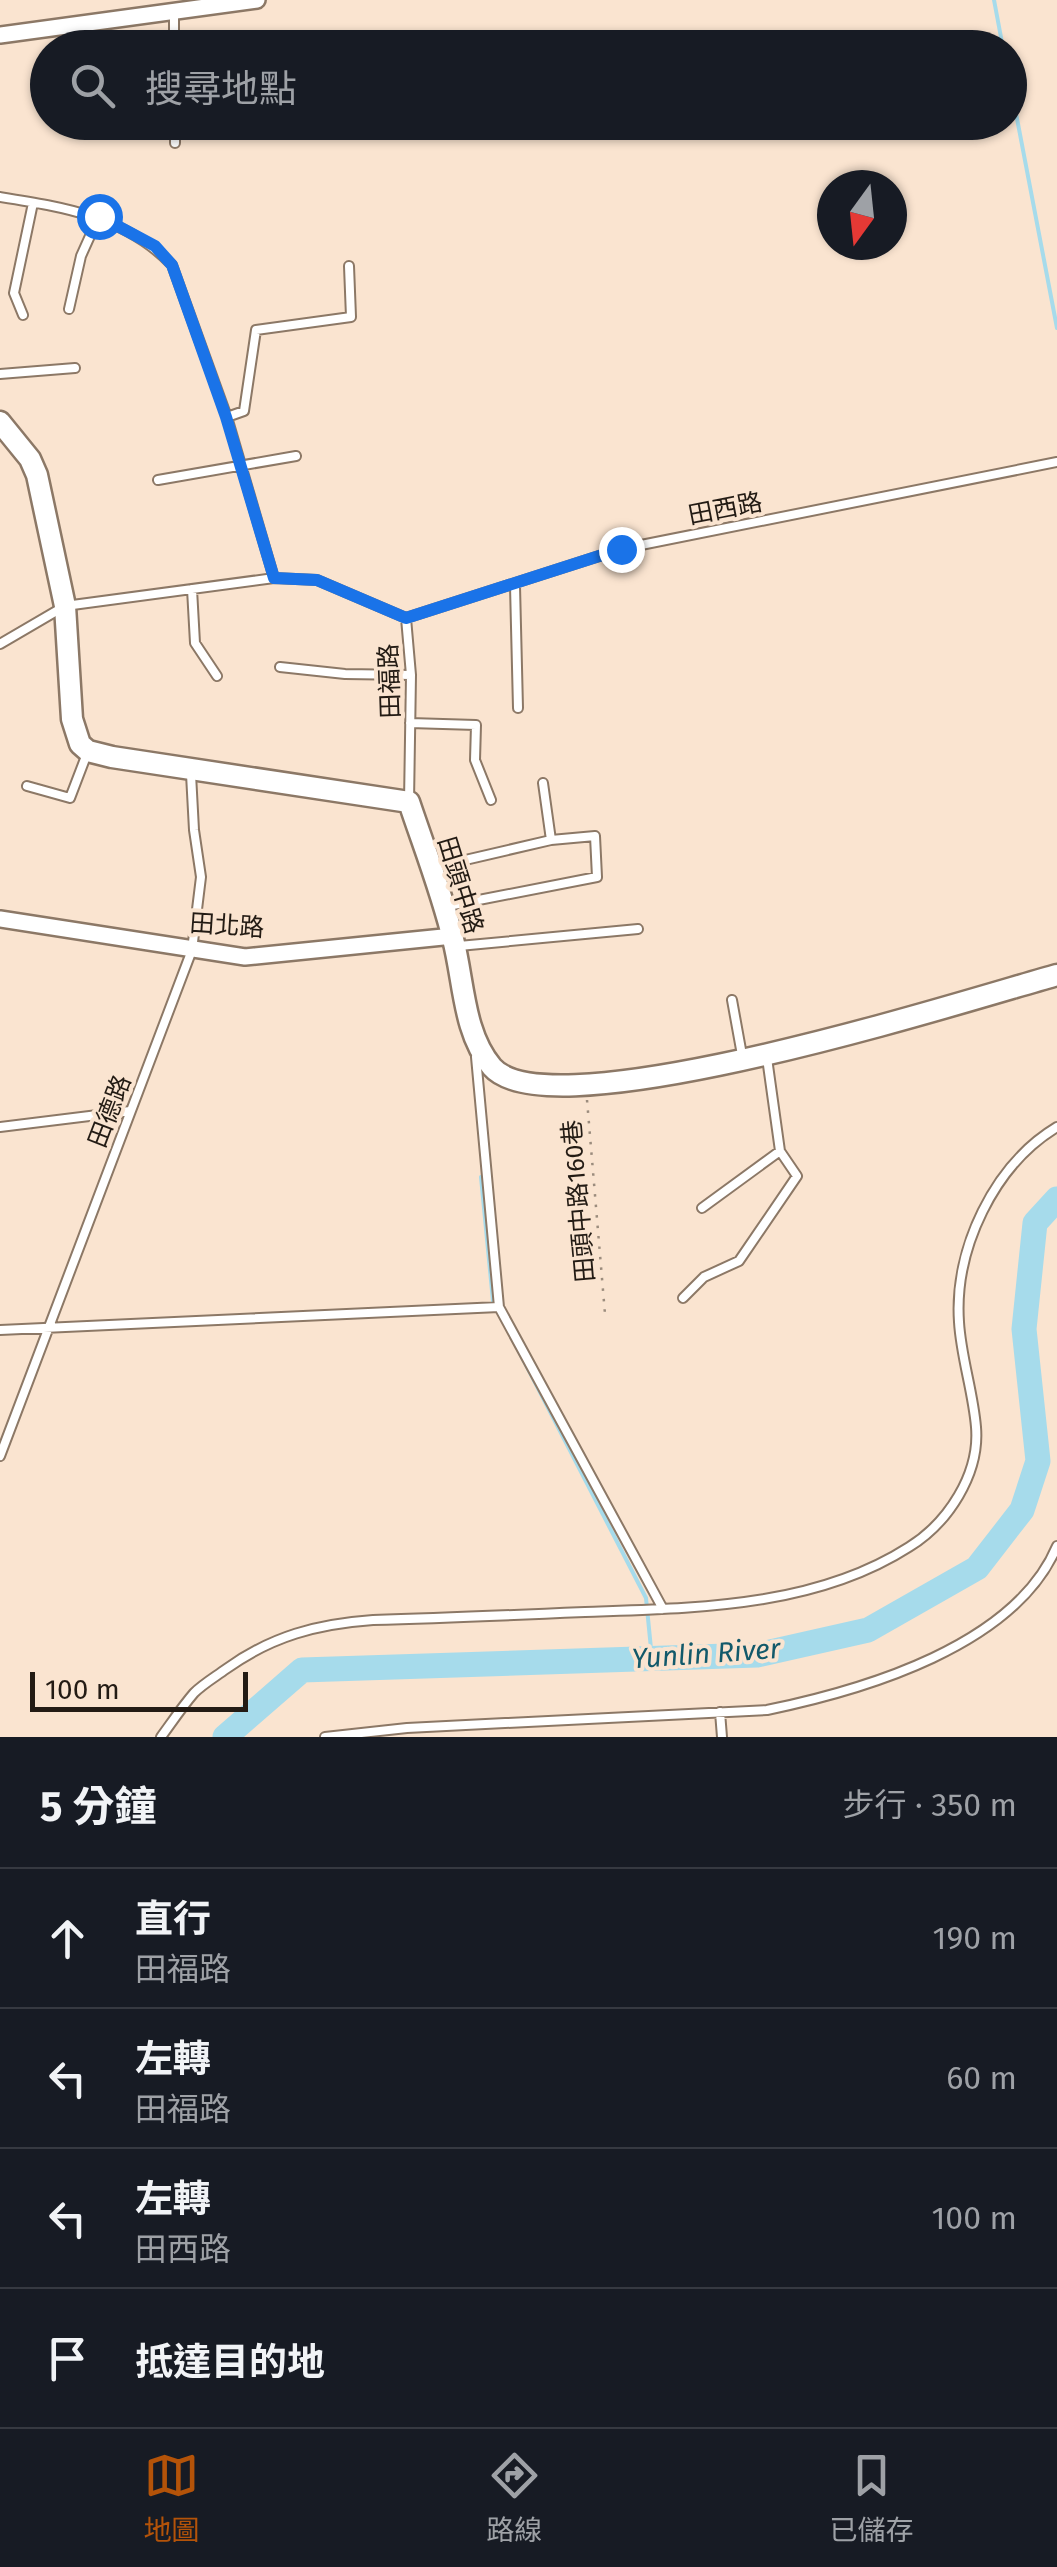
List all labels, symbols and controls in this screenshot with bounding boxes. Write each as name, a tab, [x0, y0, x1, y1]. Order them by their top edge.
search box	[30, 30, 1027, 140]
icon: search	[65, 58, 120, 113]
text: 搜尋地點	[145, 66, 297, 112]
north arrow	[817, 170, 907, 260]
route start	[77, 194, 123, 240]
street label: 田西路	[686, 487, 765, 531]
route end	[599, 527, 645, 573]
street label: 田福路	[374, 643, 406, 719]
street label: 田頭中路	[431, 833, 489, 938]
street label: 田北路	[188, 908, 265, 944]
street label: 田德路	[82, 1071, 137, 1152]
street label: 田頭中路160巷	[557, 1118, 601, 1283]
water label: Yunlin River	[631, 1632, 783, 1675]
scale bar	[30, 1667, 248, 1712]
text: 100 m	[45, 1673, 120, 1706]
text: 5 分鐘	[40, 1782, 156, 1832]
text: 步行 · 350 m	[843, 1786, 1017, 1824]
text: 直行	[135, 1896, 211, 1942]
icon: ahead	[40, 1911, 95, 1966]
text: 190 m	[933, 1919, 1017, 1957]
text: 田福路	[135, 1950, 231, 1988]
text: 左轉	[135, 2036, 211, 2082]
icon: left	[40, 2051, 95, 2106]
text: 60 m	[946, 2059, 1017, 2097]
text: 田福路	[135, 2090, 231, 2128]
text: 左轉	[135, 2176, 211, 2222]
icon: left	[40, 2191, 95, 2246]
text: 100 m	[932, 2199, 1017, 2237]
text: 田西路	[135, 2230, 231, 2268]
icon: arrive	[40, 2331, 95, 2386]
text: 抵達目的地	[135, 2339, 325, 2385]
tab: 地圖	[143, 2448, 200, 2548]
tab: 路線	[486, 2448, 543, 2548]
tab: 已儲存	[829, 2448, 914, 2548]

